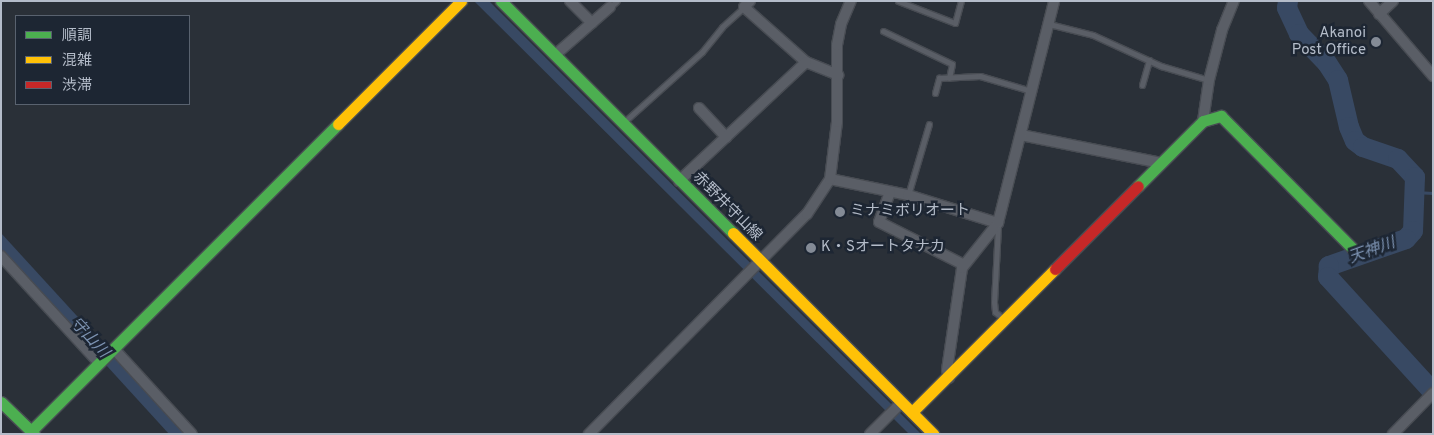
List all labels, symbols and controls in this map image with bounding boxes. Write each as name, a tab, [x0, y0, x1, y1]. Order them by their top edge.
legend	[15, 15, 190, 105]
place label: Akanoi Post Office	[1292, 24, 1366, 59]
text: 順調	[62, 27, 92, 46]
marker: Akanoi Post Office	[1370, 36, 1382, 48]
text: 混雑	[62, 52, 92, 71]
text: 渋滞	[62, 77, 92, 96]
street label: 赤野井守山線	[689, 169, 765, 245]
place label: ミナミボリオート	[850, 203, 970, 221]
marker: ミナミボリオート	[834, 206, 846, 218]
water label: 天神川	[1346, 234, 1398, 268]
place label: K・Sオートタナカ	[821, 239, 945, 257]
marker: K・Sオートタナカ	[805, 242, 817, 254]
water label: 守山川	[66, 314, 112, 362]

